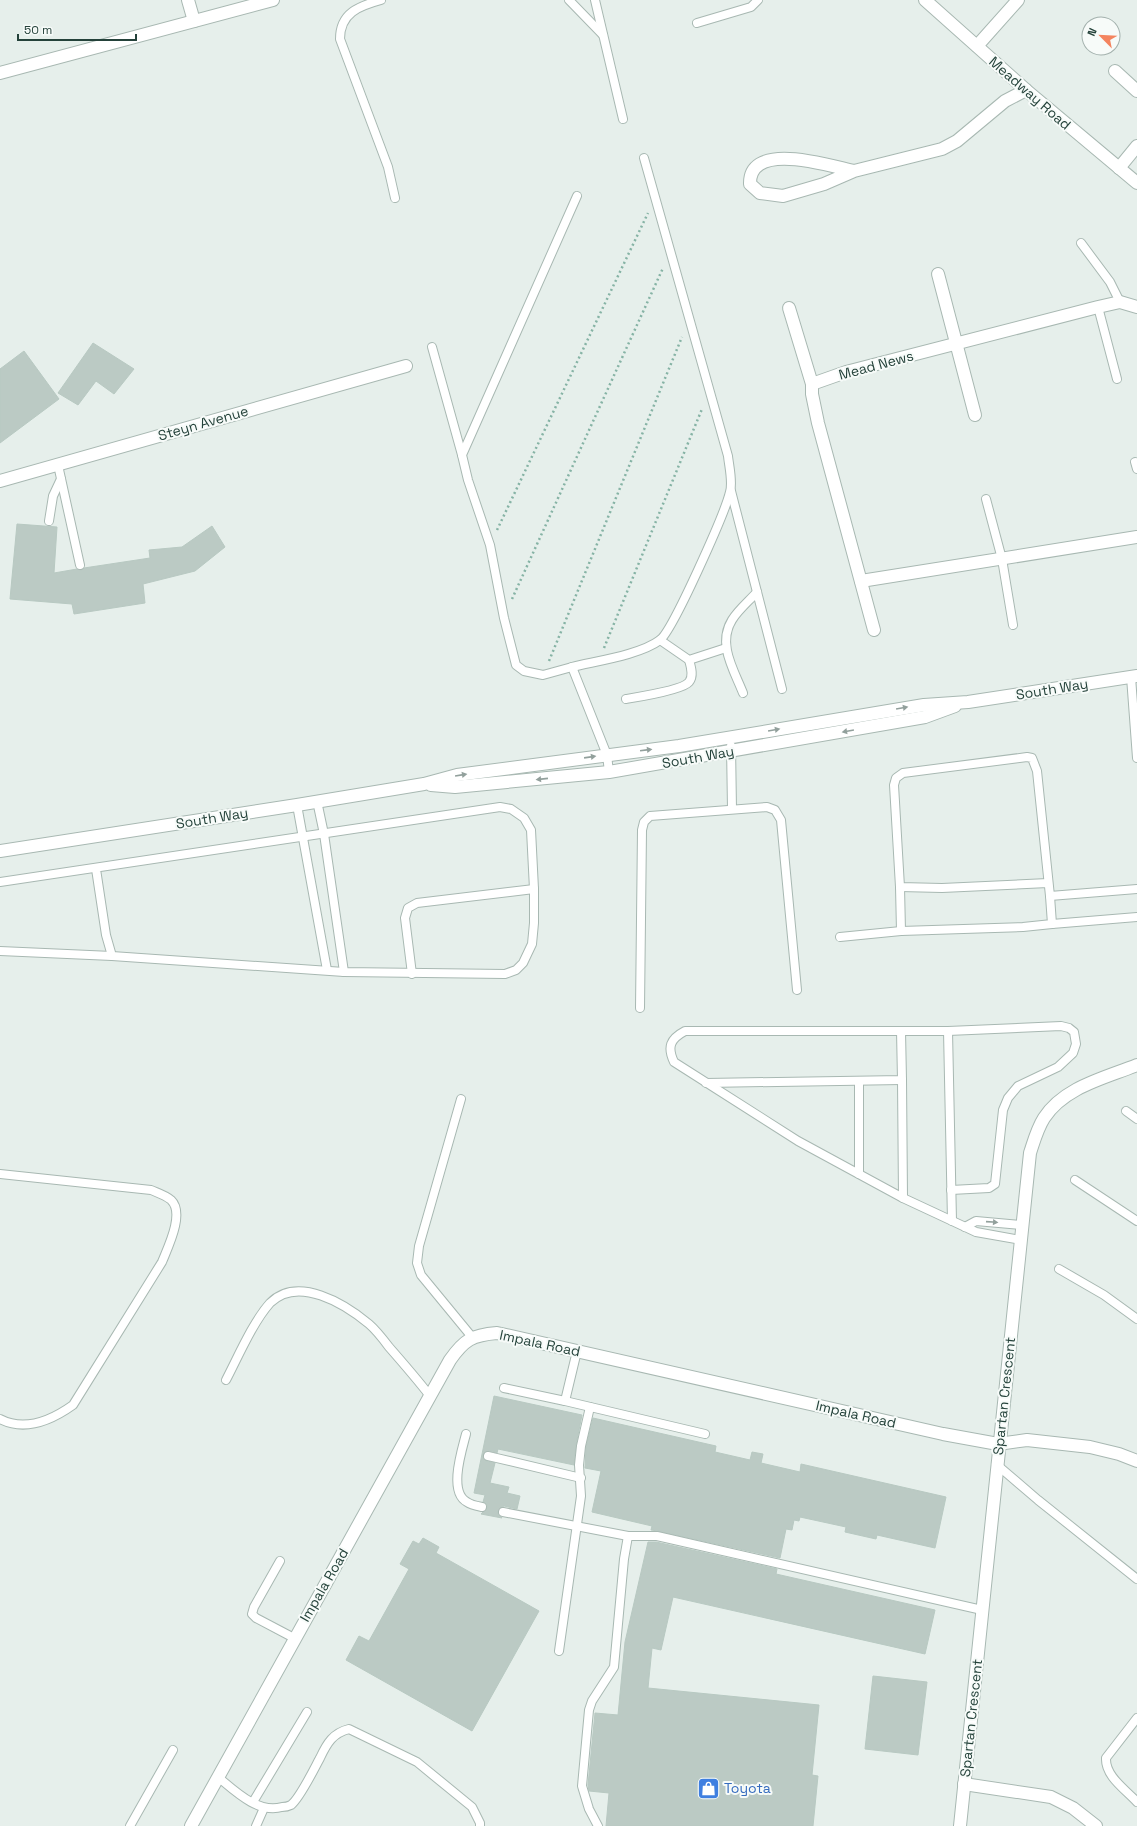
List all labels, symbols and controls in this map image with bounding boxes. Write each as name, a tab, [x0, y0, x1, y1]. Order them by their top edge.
scale bar	[18, 16, 136, 42]
north arrow	[1081, 16, 1121, 56]
text: 50 m	[24, 22, 52, 38]
text: N	[1084, 26, 1100, 38]
street label: Meadway Road	[985, 52, 1075, 134]
street label: Mead News	[837, 346, 915, 384]
street label: Steyn Avenue	[156, 402, 250, 444]
street label: South Way	[1015, 674, 1089, 704]
one-way arrow	[896, 705, 908, 711]
one-way arrow	[768, 727, 780, 733]
one-way arrow	[842, 728, 855, 734]
street label: South Way	[661, 742, 735, 772]
one-way arrow	[640, 747, 652, 753]
one-way arrow	[584, 754, 596, 760]
one-way arrow	[455, 771, 467, 777]
one-way arrow	[536, 775, 548, 782]
street label: South Way	[175, 803, 249, 833]
one-way arrow	[986, 1219, 999, 1226]
street label: Impala Road	[498, 1326, 582, 1360]
street label: Spartan Crescent	[989, 1336, 1019, 1456]
street label: Impala Road	[814, 1396, 898, 1432]
street label: Impala Road	[296, 1545, 352, 1625]
street label: Spartan Crescent	[956, 1658, 986, 1778]
shop icon: Toyota	[696, 1775, 722, 1801]
place label: Toyota	[724, 1779, 771, 1797]

